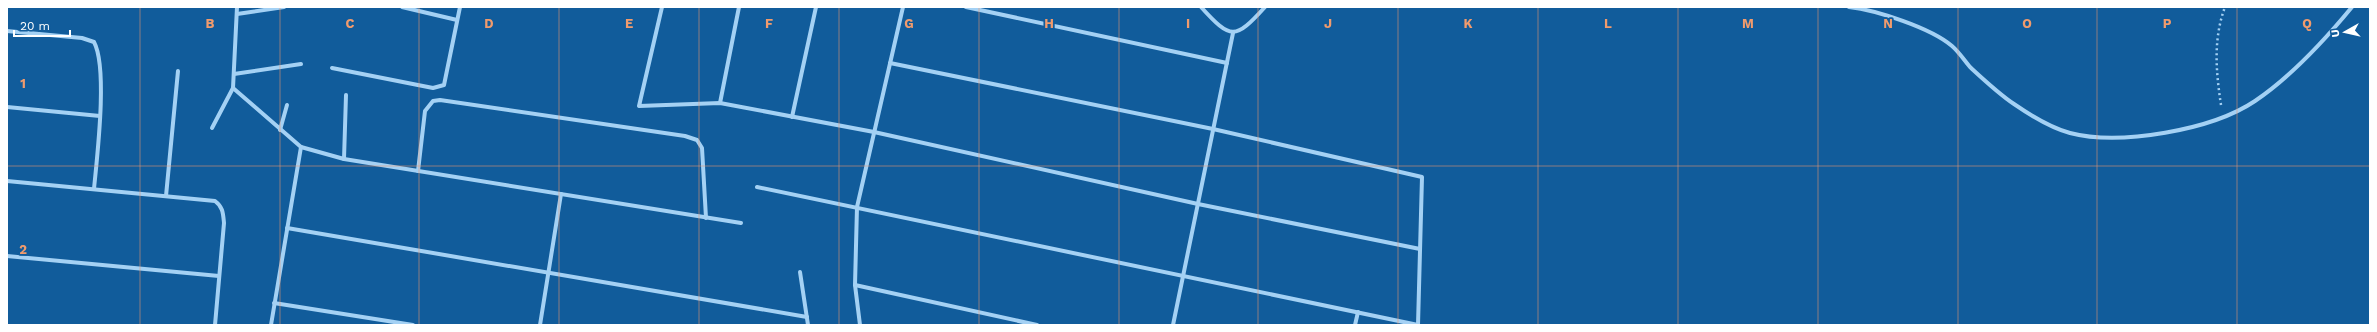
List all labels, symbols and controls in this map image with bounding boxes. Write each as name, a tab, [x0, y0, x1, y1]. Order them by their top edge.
scale bar	[14, 12, 70, 38]
north arrow	[2325, 12, 2365, 52]
text: B	[206, 16, 215, 31]
text: C	[346, 16, 355, 31]
text: D	[484, 16, 494, 31]
text: E	[625, 16, 633, 31]
text: F	[765, 16, 773, 31]
text: G	[904, 16, 914, 31]
text: H	[1044, 16, 1054, 31]
text: I	[1186, 16, 1190, 31]
text: J	[1324, 16, 1332, 31]
text: K	[1463, 16, 1473, 31]
text: L	[1604, 16, 1612, 31]
text: M	[1742, 16, 1754, 31]
text: N	[1883, 16, 1893, 31]
text: O	[2022, 16, 2032, 31]
text: P	[2163, 16, 2172, 31]
text: Q	[2302, 16, 2312, 31]
text: 20 m	[20, 19, 50, 33]
text: U	[2329, 28, 2343, 38]
text: 1	[20, 76, 26, 91]
text: 2	[19, 242, 27, 257]

